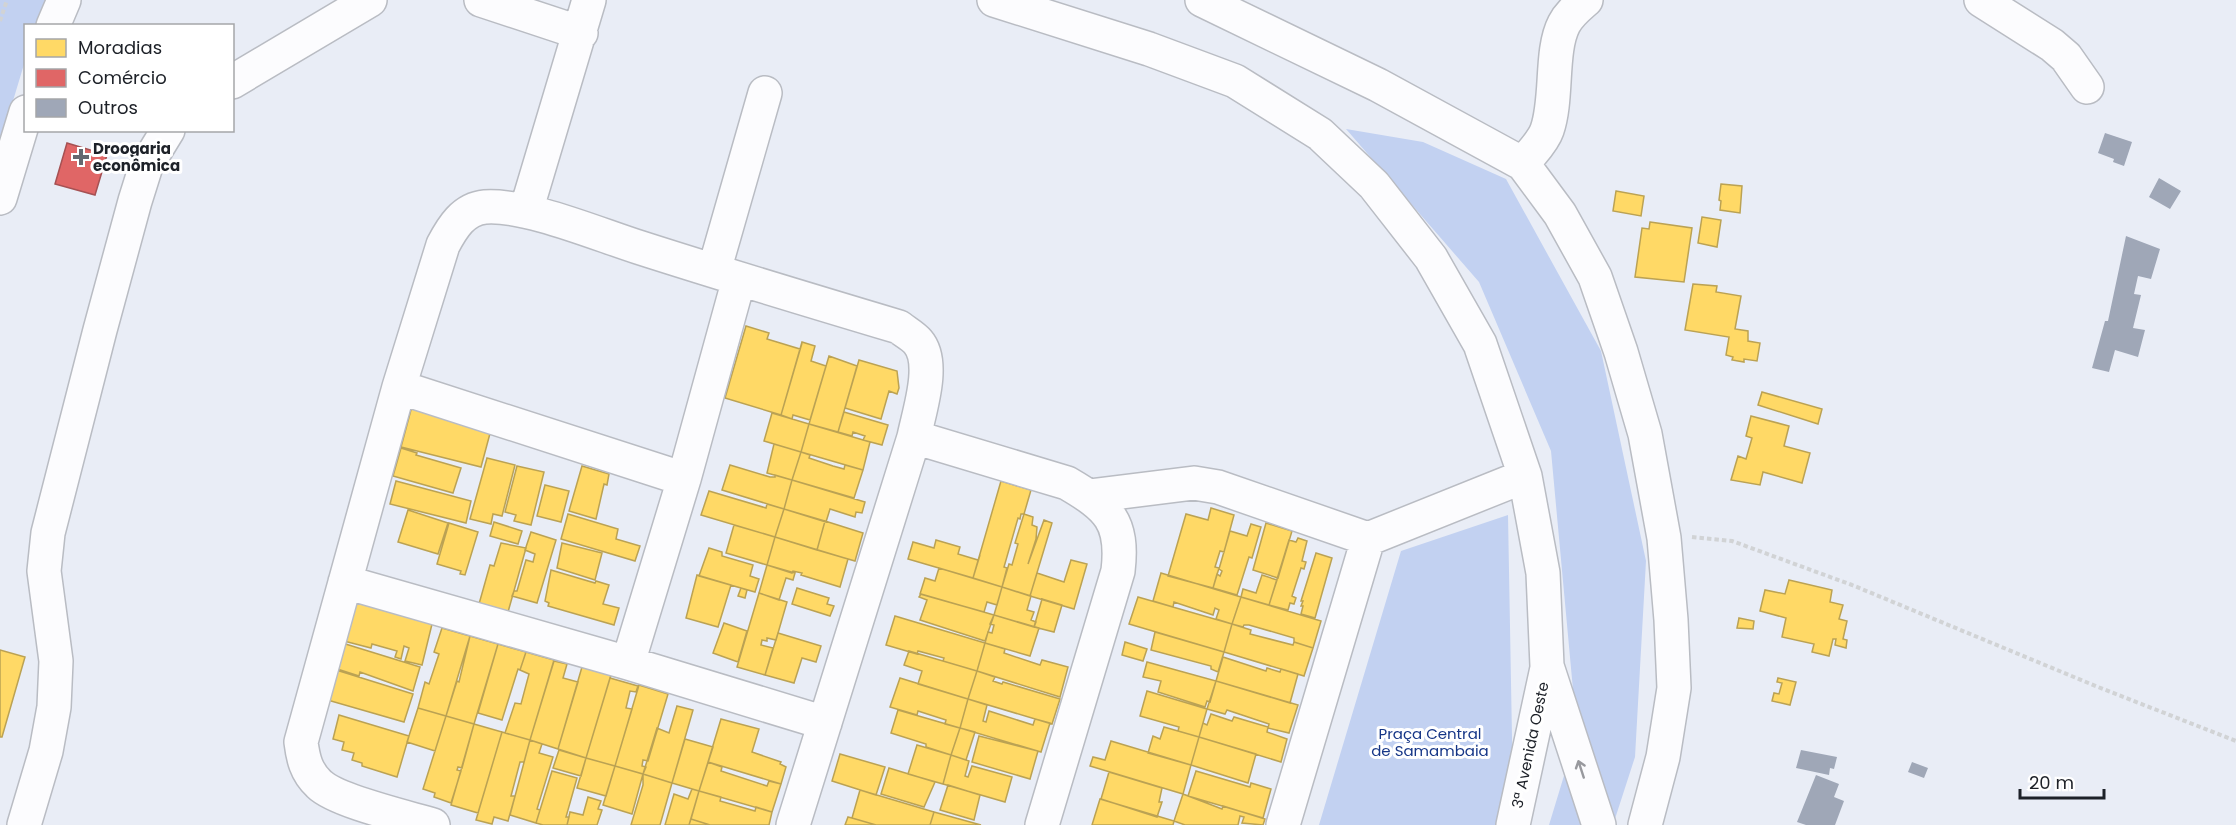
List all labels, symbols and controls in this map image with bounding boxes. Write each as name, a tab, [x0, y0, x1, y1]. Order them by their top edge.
legend	[24, 24, 234, 132]
text: Moradias	[78, 35, 162, 60]
text: Comércio	[78, 65, 167, 90]
text: Outros	[78, 95, 138, 120]
place label: Droogaria econômica	[93, 138, 180, 176]
marker: Droogaria econômica	[74, 150, 88, 164]
street label: 3ª Avenida Oeste	[1506, 680, 1554, 810]
park label: Praça Central de Samambaia	[1371, 723, 1489, 761]
one-way arrow	[1574, 760, 1585, 779]
scale bar	[2020, 762, 2104, 800]
text: 20 m	[2029, 770, 2074, 795]

